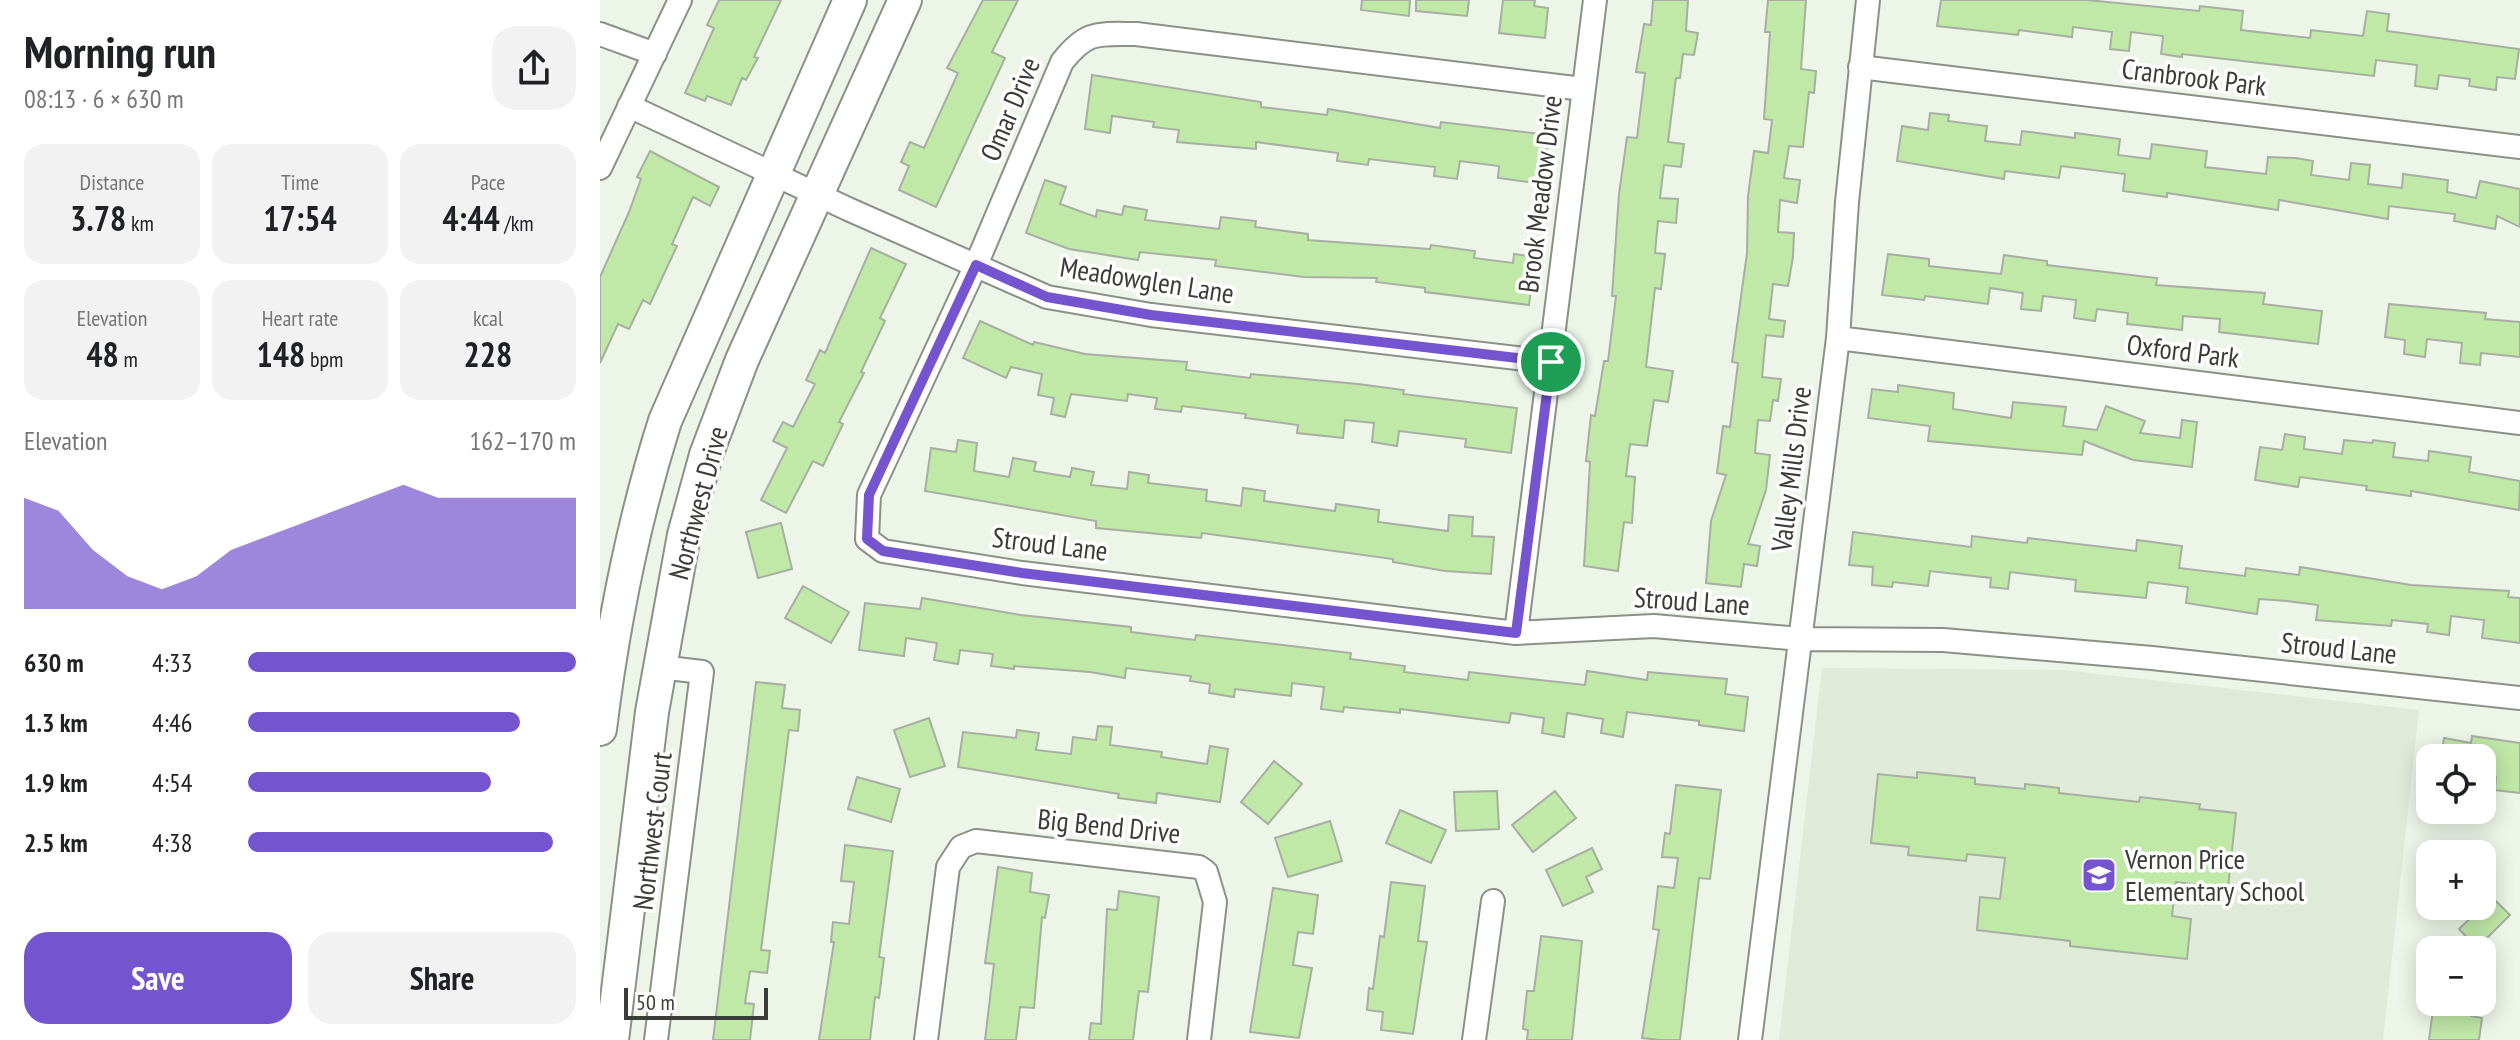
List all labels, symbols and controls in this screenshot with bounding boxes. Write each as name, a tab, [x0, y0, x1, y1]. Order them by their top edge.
text: Morning run	[24, 23, 216, 80]
button: share	[492, 26, 576, 110]
street label: Cranbrook Park	[2120, 49, 2269, 104]
street label: Omar Drive	[971, 51, 1048, 166]
text: 08:13 · 6 × 630 m	[24, 82, 184, 115]
street label: Brook Meadow Drive	[1509, 93, 1570, 295]
text: Distance	[80, 168, 144, 196]
text: Time	[281, 168, 319, 196]
text: Pace	[471, 168, 505, 196]
text: 3.78	[70, 196, 126, 240]
text: 17:54	[263, 196, 337, 240]
text: 4:44	[442, 196, 500, 240]
text: km	[126, 209, 154, 237]
text: /km	[500, 209, 534, 237]
street label: Meadowglen Lane	[1057, 248, 1237, 312]
text: Elevation	[77, 304, 147, 332]
text: Heart rate	[262, 304, 338, 332]
text: kcal	[473, 304, 503, 332]
street label: Oxford Park	[2125, 325, 2241, 376]
pin	[1517, 328, 1585, 396]
text: 48	[86, 332, 119, 376]
text: 148	[257, 332, 305, 376]
text: 228	[464, 332, 512, 376]
icon: arrive	[1529, 340, 1573, 384]
text: m	[119, 345, 138, 373]
text: bpm	[305, 345, 343, 373]
street label: Valley Mills Drive	[1762, 384, 1819, 555]
street label: Northwest Drive	[659, 422, 736, 584]
text: Elevation	[24, 424, 107, 457]
text: 162–170 m	[470, 424, 576, 457]
street label: Stroud Lane	[990, 518, 1110, 569]
street label: Stroud Lane	[1633, 578, 1751, 623]
street label: Stroud Lane	[2279, 623, 2399, 672]
text: 630 m	[24, 646, 84, 679]
text: 4:33	[152, 646, 192, 679]
text: 1.3 km	[24, 706, 88, 739]
text: 4:46	[152, 706, 192, 739]
map controls	[2416, 744, 2496, 1016]
button: locate	[2416, 744, 2496, 824]
street label: Northwest Court	[623, 750, 680, 912]
text: 1.9 km	[24, 766, 88, 799]
text: 4:54	[152, 766, 192, 799]
street label: Big Bend Drive	[1036, 800, 1182, 851]
text: 2.5 km	[24, 826, 88, 859]
text: 4:38	[152, 826, 192, 859]
place label: Vernon Price Elementary School	[2124, 840, 2305, 909]
button: +	[2416, 840, 2496, 920]
school or university icon: Vernon Price Elementary School	[2080, 856, 2118, 894]
button: Save	[24, 932, 292, 1024]
button: Share	[308, 932, 576, 1024]
button: −	[2416, 936, 2496, 1016]
scale bar	[624, 984, 768, 1020]
text: 50 m	[636, 988, 675, 1016]

